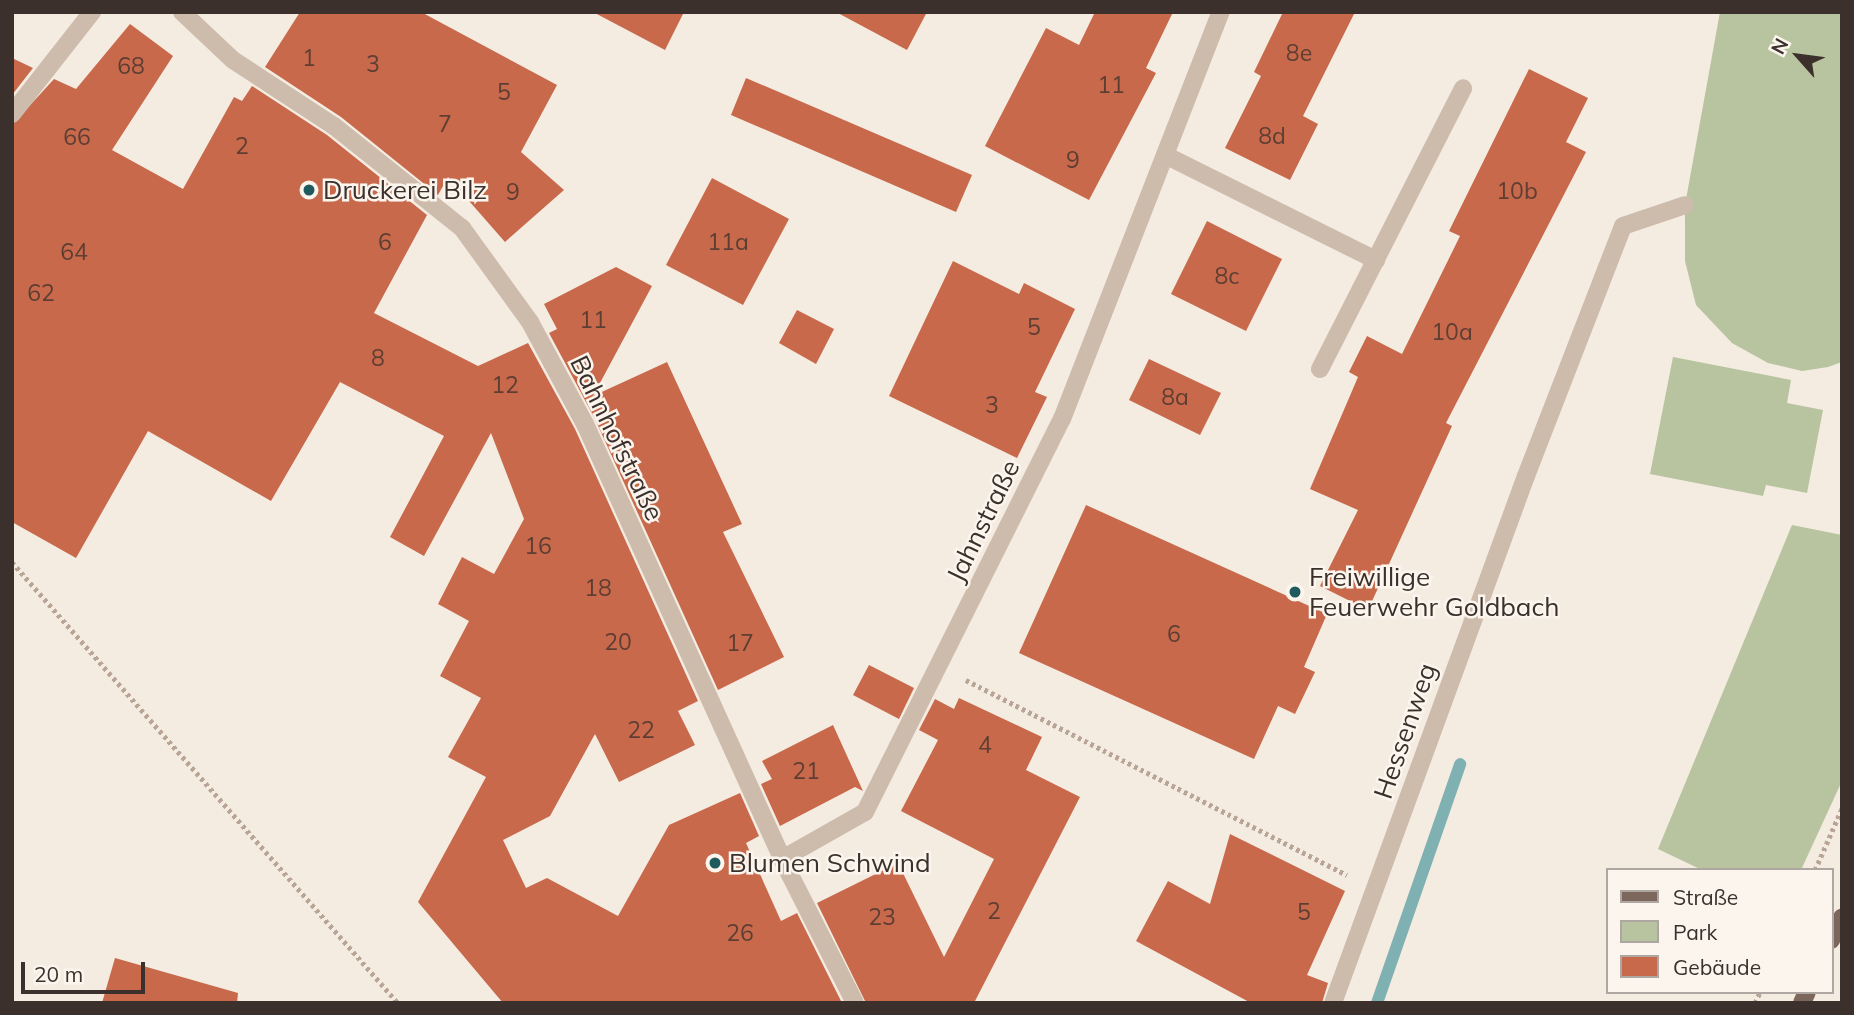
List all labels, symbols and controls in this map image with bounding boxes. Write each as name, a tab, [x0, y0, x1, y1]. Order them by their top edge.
north arrow	[1763, 21, 1833, 91]
text: N	[1765, 34, 1793, 58]
house number: 8e	[1286, 39, 1312, 67]
house number: 1	[302, 44, 316, 72]
house number: 3	[366, 50, 380, 78]
house number: 68	[117, 52, 145, 80]
house number: 11	[1097, 71, 1125, 99]
house number: 5	[497, 78, 511, 106]
house number: 7	[438, 110, 452, 138]
house number: 8d	[1258, 122, 1286, 150]
house number: 66	[63, 123, 91, 151]
house number: 2	[235, 132, 249, 160]
house number: 9	[1066, 146, 1080, 174]
place label: Druckerei Bilz	[323, 174, 487, 206]
house number: 10b	[1496, 177, 1538, 205]
house number: 9	[506, 178, 520, 206]
marker: Druckerei Bilz	[301, 182, 317, 198]
house number: 6	[378, 228, 392, 256]
house number: 11a	[707, 228, 749, 256]
house number: 64	[60, 238, 88, 266]
house number: 8c	[1214, 262, 1240, 290]
house number: 62	[27, 279, 55, 307]
house number: 11	[579, 306, 607, 334]
house number: 5	[1027, 313, 1041, 341]
house number: 10a	[1431, 318, 1473, 346]
house number: 8	[371, 344, 385, 372]
street label: Bahnhofstraße	[564, 350, 670, 526]
house number: 12	[491, 371, 519, 399]
house number: 8a	[1161, 383, 1189, 411]
house number: 3	[985, 391, 999, 419]
street label: Jahnstraße	[940, 455, 1026, 587]
house number: 16	[524, 532, 552, 560]
place label: Freiwillige Feuerwehr Goldbach	[1309, 561, 1560, 622]
house number: 18	[584, 574, 612, 602]
marker: Freiwillige Feuerwehr Goldbach	[1287, 584, 1303, 600]
house number: 6	[1167, 620, 1181, 648]
house number: 20	[604, 628, 632, 656]
house number: 17	[726, 629, 754, 657]
street label: Hessenweg	[1367, 659, 1443, 803]
house number: 22	[627, 716, 655, 744]
house number: 4	[978, 731, 992, 759]
house number: 21	[792, 757, 820, 785]
place label: Blumen Schwind	[729, 847, 931, 879]
marker: Blumen Schwind	[707, 855, 723, 871]
legend	[1605, 868, 1833, 994]
text: Straße	[1673, 884, 1738, 910]
house number: 2	[987, 897, 1001, 925]
house number: 5	[1297, 898, 1311, 926]
house number: 23	[868, 903, 896, 931]
house number: 26	[726, 919, 754, 947]
text: Park	[1673, 919, 1717, 945]
scale bar	[24, 948, 149, 992]
text: Gebäude	[1673, 954, 1761, 980]
text: 20 m	[34, 961, 83, 987]

